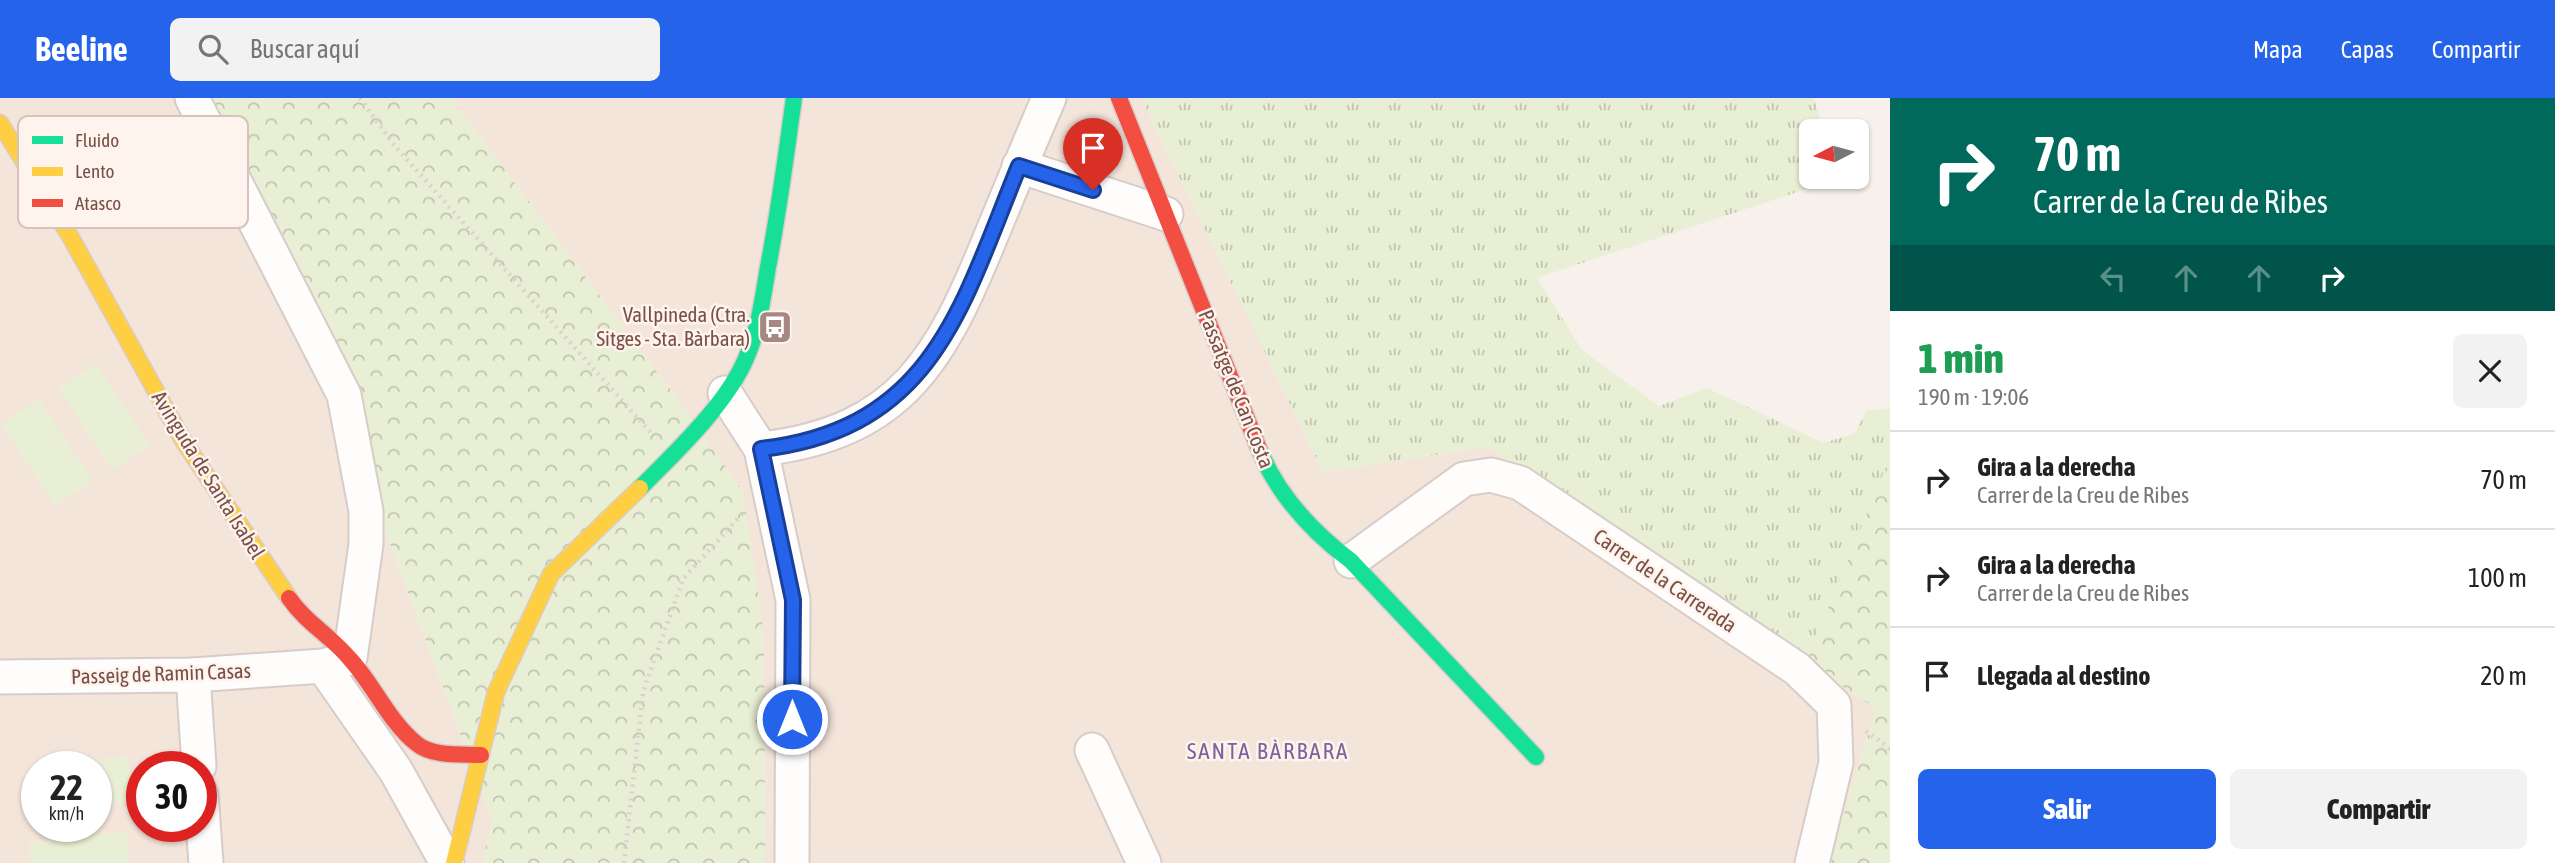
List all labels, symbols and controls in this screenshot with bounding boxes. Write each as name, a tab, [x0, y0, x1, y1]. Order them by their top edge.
search box	[170, 18, 660, 81]
text: Beeline	[35, 30, 128, 68]
icon: search	[194, 30, 232, 68]
text: Buscar aquí	[250, 34, 360, 64]
text: Mapa	[2253, 36, 2303, 63]
text: Capas	[2341, 36, 2394, 63]
text: Compartir	[2432, 36, 2520, 63]
legend	[18, 116, 248, 228]
pin	[1063, 118, 1123, 190]
north arrow	[1799, 119, 1869, 189]
map controls	[1799, 119, 1869, 189]
text: 70 m	[2033, 125, 2121, 181]
icon: right	[1918, 126, 2009, 217]
text: Fluido	[75, 129, 119, 151]
icon: arrive	[1074, 129, 1112, 167]
text: Lento	[75, 160, 114, 182]
text: Carrer de la Creu de Ribes	[2033, 183, 2328, 220]
text: Atasco	[75, 192, 121, 214]
icon: left	[2094, 259, 2132, 297]
icon: ahead	[2167, 259, 2205, 297]
icon: ahead	[2240, 259, 2278, 297]
icon: right	[2313, 259, 2351, 297]
place label: Vallpineda (Ctra. Sitges - Sta. Bàrbara)	[596, 302, 750, 350]
street label: Passatge de Can Costa	[1194, 306, 1280, 471]
bus stop icon: Vallpineda (Ctra. Sitges - Sta. Bàrbara)	[756, 308, 794, 346]
text: 1 min	[1918, 334, 2004, 382]
button: close	[2453, 334, 2527, 408]
text: 190 m · 19:06	[1918, 384, 2029, 410]
street label: Avinguda de Santa Isabel	[147, 386, 270, 563]
text: Gira a la derecha	[1977, 452, 2136, 482]
icon: right	[1918, 461, 1956, 499]
text: 70 m	[2480, 465, 2527, 495]
text: Carrer de la Creu de Ribes	[1977, 482, 2189, 508]
street label: Carrer de la Carrerada	[1590, 523, 1742, 637]
text: Gira a la derecha	[1977, 550, 2136, 580]
icon: right	[1918, 559, 1956, 597]
text: 100 m	[2468, 563, 2527, 593]
text: Carrer de la Creu de Ribes	[1977, 580, 2189, 606]
icon: arrive	[1918, 657, 1956, 695]
street label: Passeig de Ramin Casas	[71, 658, 251, 688]
text: Llegada al destino	[1977, 661, 2150, 691]
text: 20 m	[2480, 661, 2527, 691]
position arrow	[755, 682, 829, 756]
district label: SANTA BÀRBARA	[1187, 738, 1349, 764]
speed limit sign: 30	[126, 751, 217, 842]
text: 22	[50, 767, 83, 807]
button: Salir	[1918, 769, 2216, 849]
button: Compartir	[2230, 769, 2527, 849]
text: km/h	[49, 803, 84, 824]

